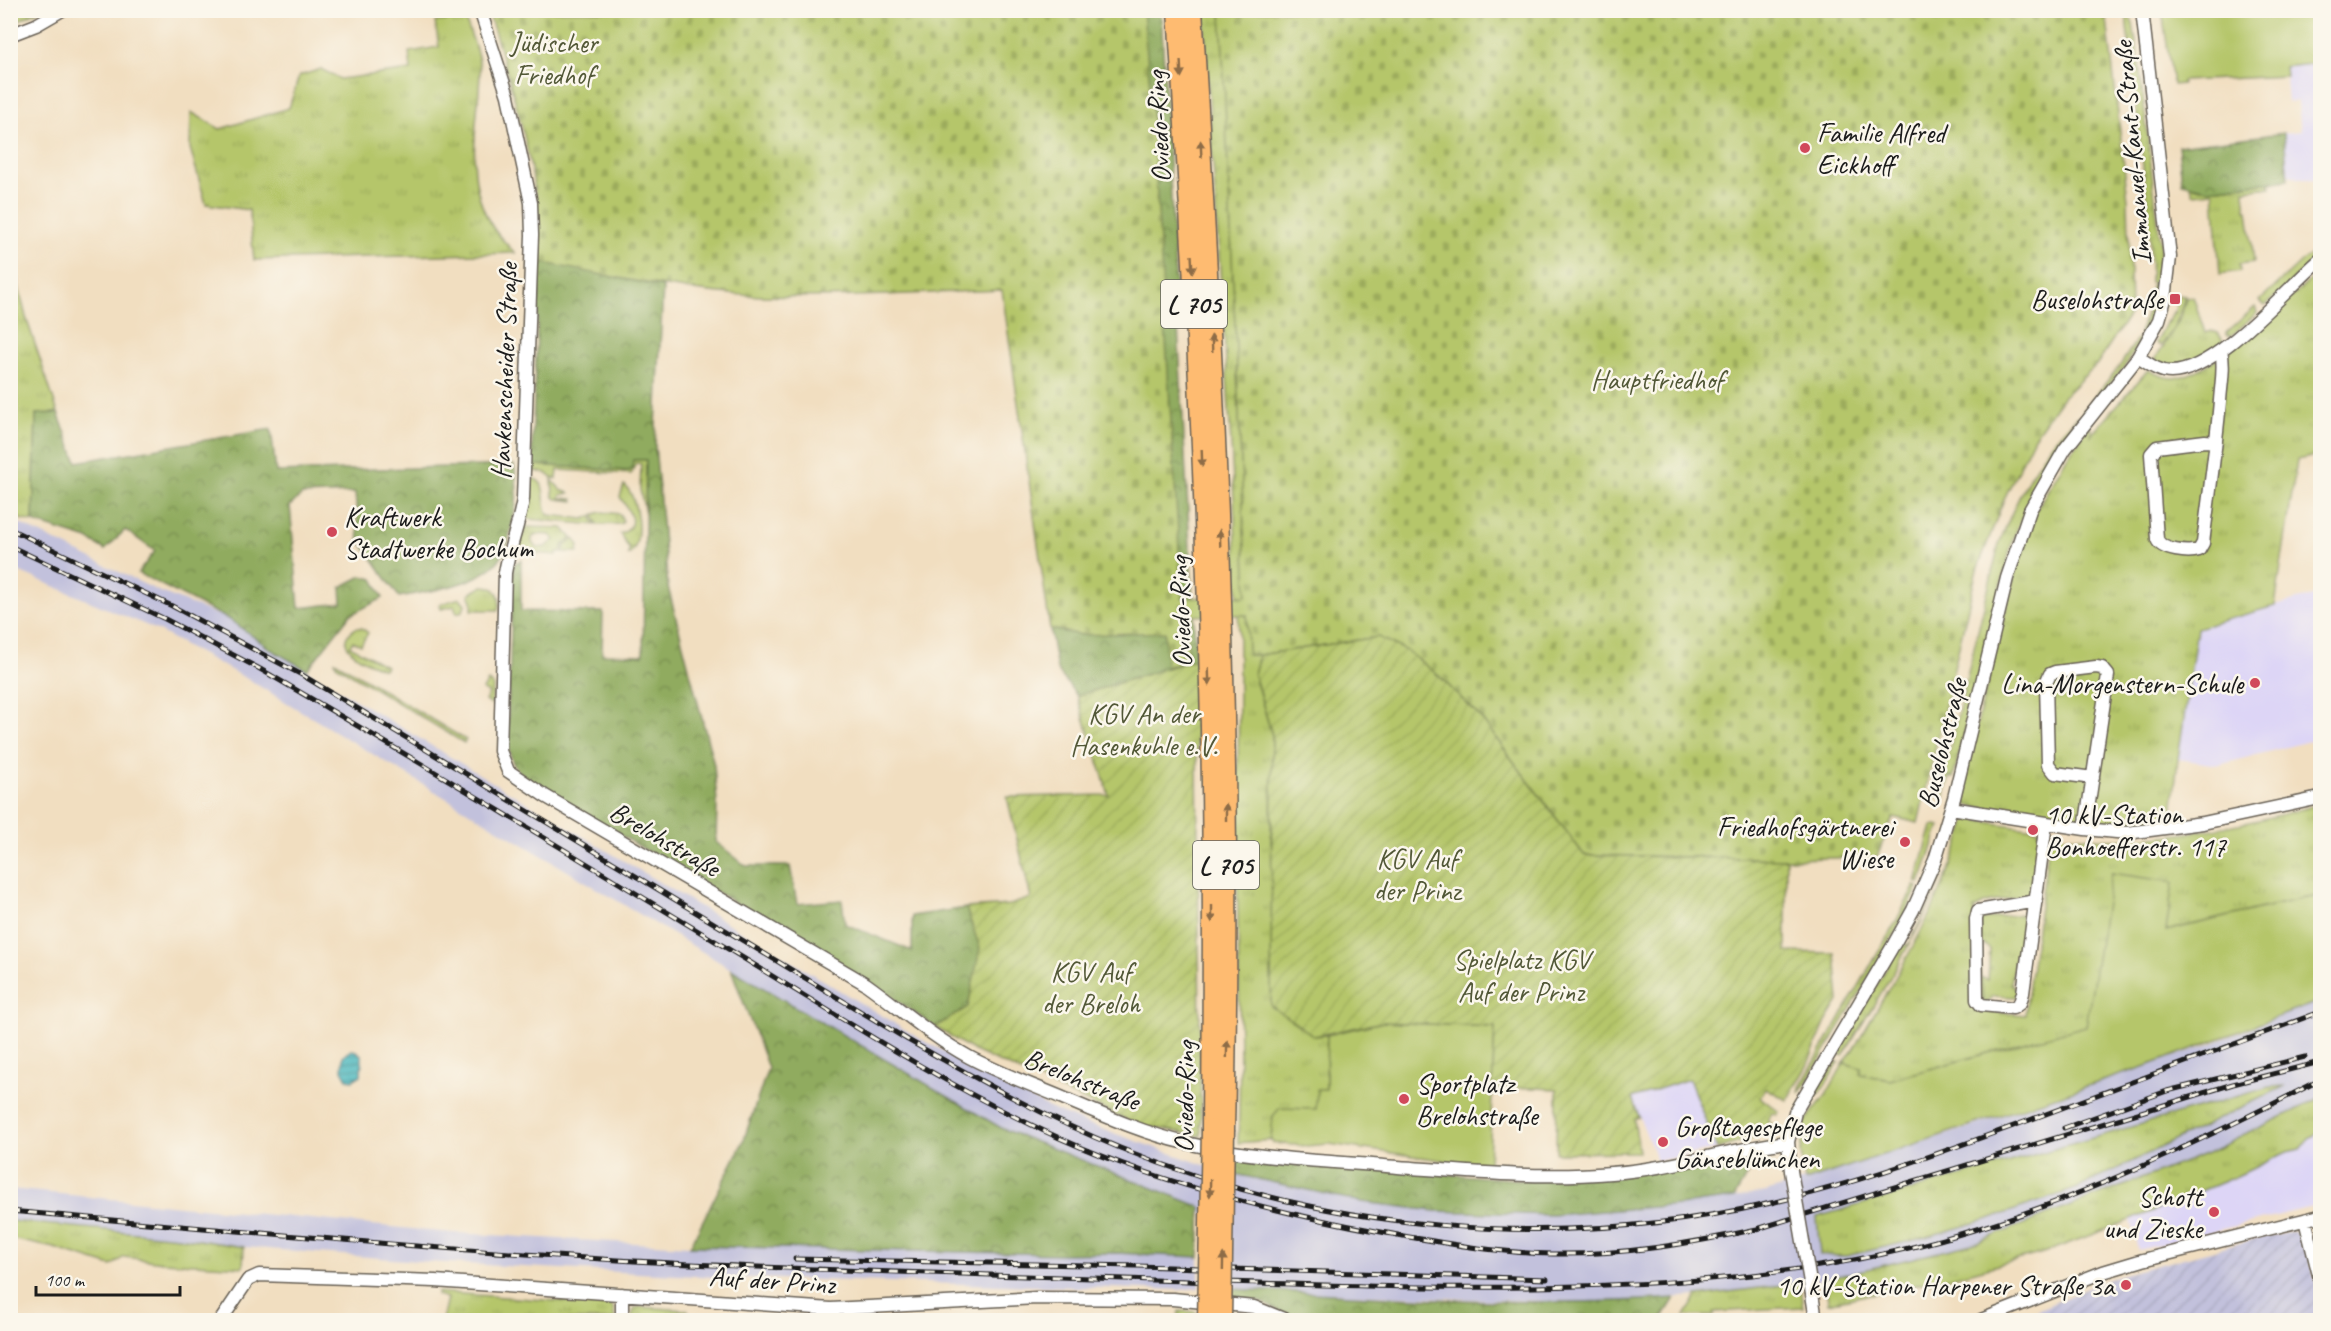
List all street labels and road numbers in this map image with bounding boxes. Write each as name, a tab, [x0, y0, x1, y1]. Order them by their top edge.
street label: Immanuel-Kant-Straße	[2105, 38, 2159, 266]
street label: Oviedo-Ring	[1138, 68, 1178, 184]
street label: Havkenscheider Straße	[483, 260, 525, 480]
road number: L 705	[1161, 280, 1227, 328]
street label: Oviedo-Ring	[1160, 554, 1199, 668]
street label: Buselohstraße	[1909, 673, 1975, 811]
street label: Brelohstraße	[604, 793, 728, 886]
road number: L 705	[1193, 841, 1259, 889]
street label: Oviedo-Ring	[1166, 1039, 1203, 1153]
street label: Brelohstraße	[1019, 1040, 1147, 1119]
street label: Auf der Prinz	[708, 1258, 838, 1302]

